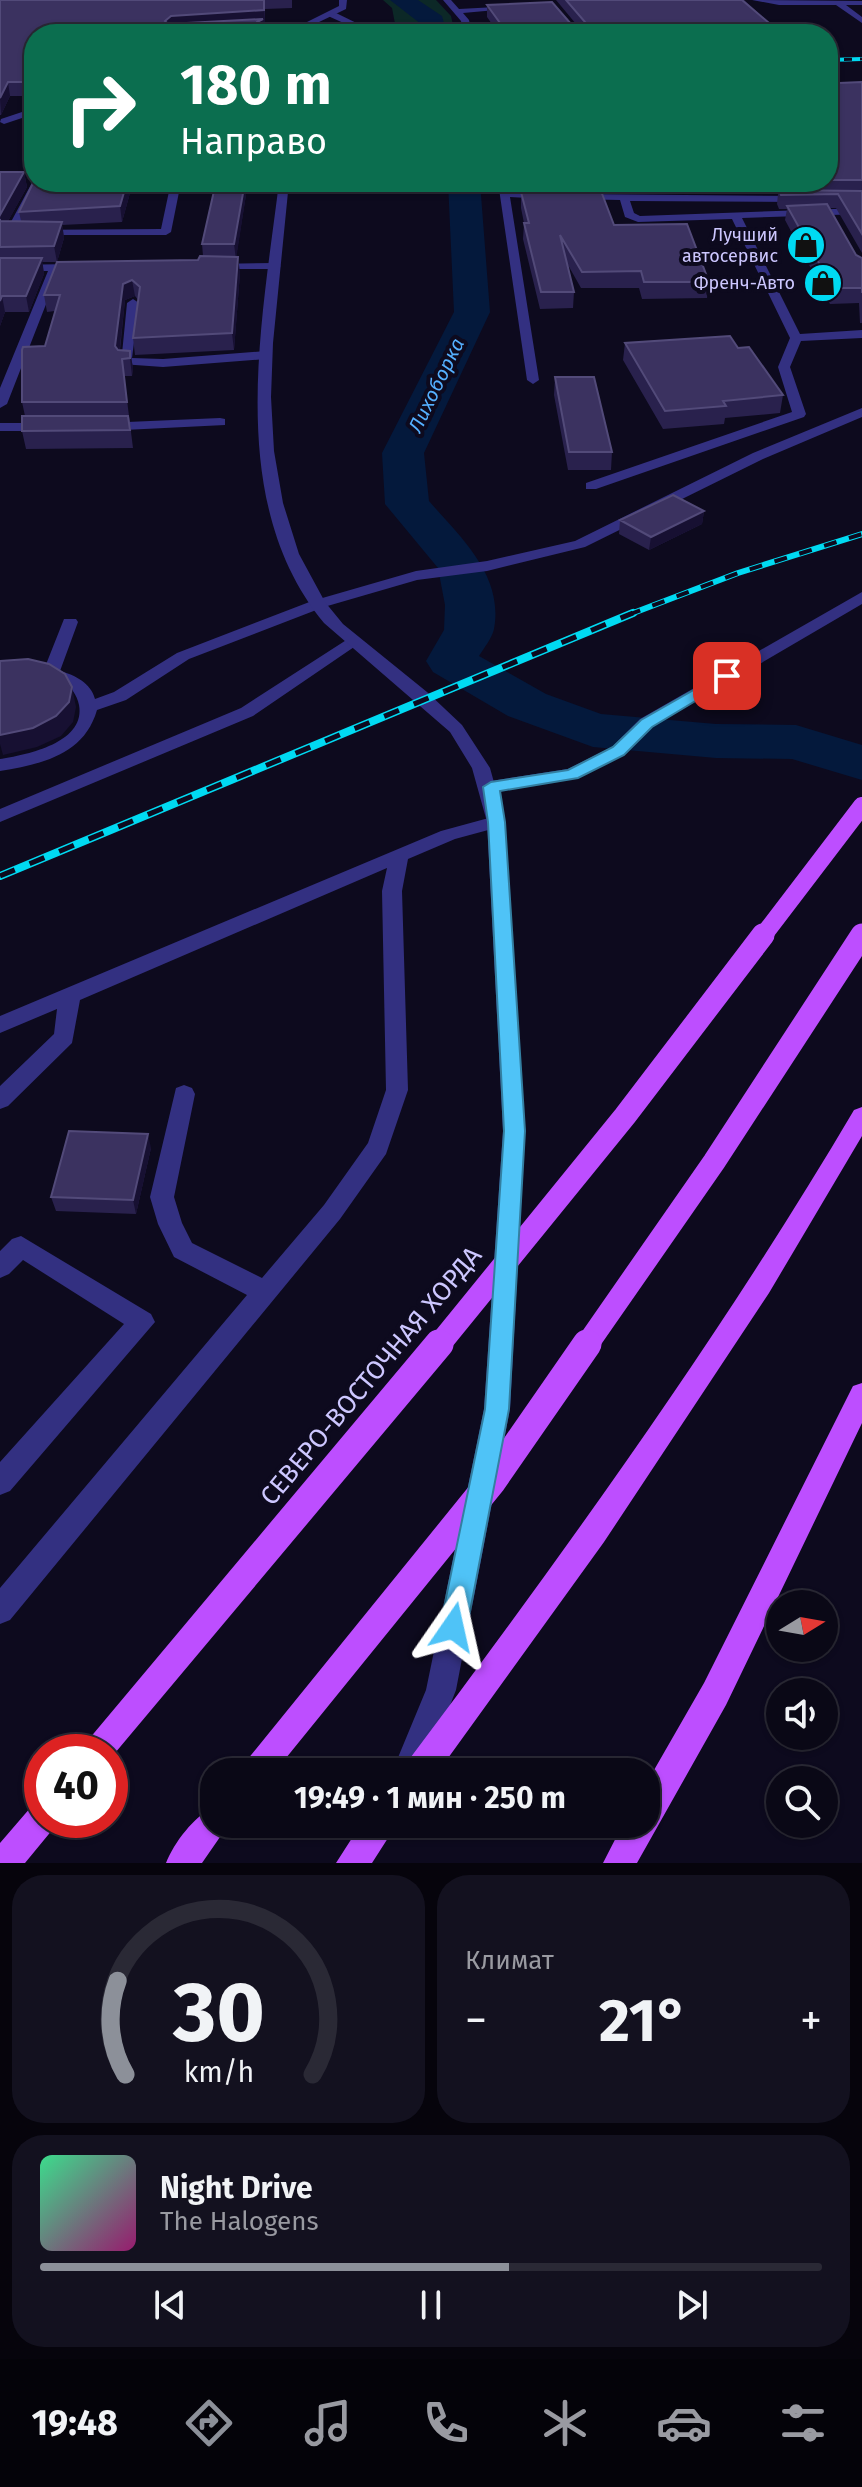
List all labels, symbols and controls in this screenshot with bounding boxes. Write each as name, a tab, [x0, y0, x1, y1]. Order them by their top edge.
text: 180 m	[180, 52, 332, 119]
icon: right	[48, 56, 152, 160]
text: Направо	[180, 120, 327, 164]
place label: Лучший автосервис	[682, 224, 778, 267]
shop icon: Лучший автосервис	[785, 224, 827, 266]
shop icon: Френч-Авто	[802, 262, 844, 304]
place label: Френч-Авто	[694, 272, 795, 294]
water label: Лихоборка	[402, 334, 469, 437]
pin	[693, 642, 761, 710]
icon: arrive	[705, 654, 749, 698]
street label: СЕВЕРО-ВОСТОЧНАЯ ХОРДА	[254, 1240, 488, 1511]
position arrow	[411, 1585, 495, 1669]
north arrow	[766, 1590, 838, 1662]
map controls	[766, 1590, 838, 1838]
button: sound	[766, 1678, 838, 1750]
speed limit sign: 40	[24, 1734, 128, 1838]
button: search	[766, 1766, 838, 1838]
text: 19:49 · 1 мин · 250 m	[294, 1780, 566, 1816]
text: Климат	[465, 1945, 554, 1976]
text: 30	[172, 1963, 264, 2063]
text: 21°	[599, 1985, 688, 2057]
text: −	[465, 1994, 487, 2047]
text: +	[800, 1994, 822, 2047]
text: km/h	[183, 2055, 254, 2090]
text: Night Drive	[160, 2170, 313, 2206]
text: The Halogens	[160, 2206, 319, 2237]
icon: previous	[148, 2283, 192, 2327]
icon: pause	[409, 2283, 453, 2327]
icon: next	[670, 2283, 714, 2327]
icon: directions	[181, 2395, 237, 2451]
icon: music	[300, 2395, 356, 2451]
icon: phone	[418, 2395, 474, 2451]
icon: climate	[537, 2395, 593, 2451]
icon: car	[656, 2395, 712, 2451]
icon: filters	[775, 2395, 831, 2451]
text: 19:48	[31, 2401, 118, 2445]

